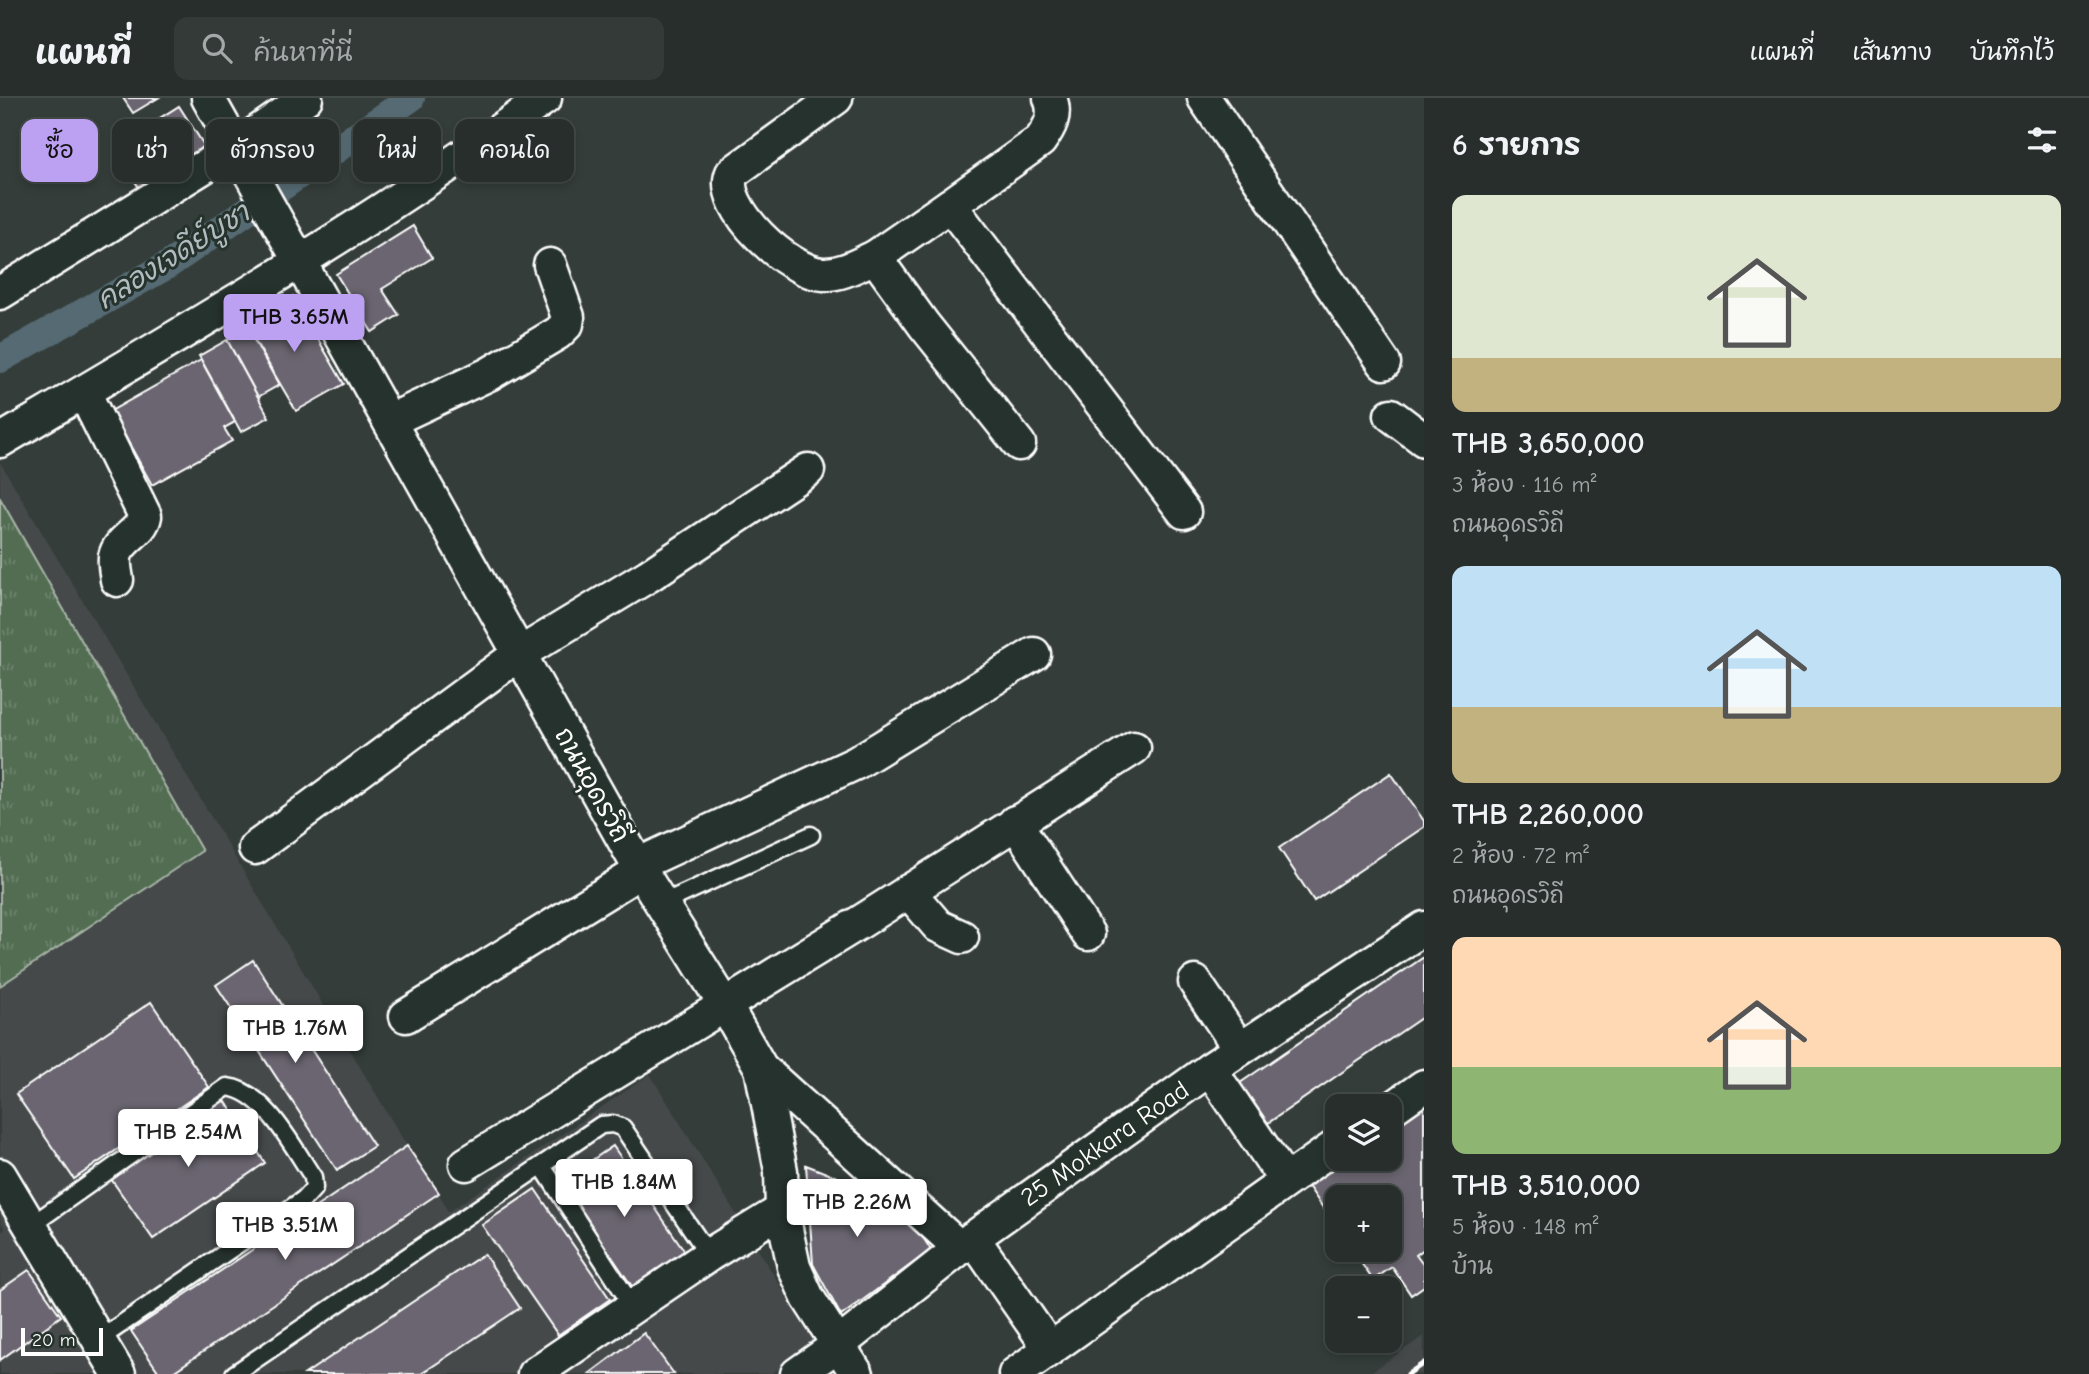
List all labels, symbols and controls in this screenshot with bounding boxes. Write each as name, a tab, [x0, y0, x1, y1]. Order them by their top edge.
search box	[174, 17, 664, 80]
icon: search	[198, 29, 236, 67]
text: แผนที่	[35, 34, 132, 72]
text: ค้นหาที่นี่	[254, 38, 353, 68]
text: แผนที่	[1749, 38, 1814, 66]
text: เส้นทาง	[1852, 38, 1932, 66]
text: บันทึกไว้	[1970, 38, 2054, 66]
chip: ซื้อ	[21, 119, 98, 182]
chip: เช่า	[112, 119, 192, 182]
chip: ตัวกรอง	[206, 119, 339, 182]
chip: ใหม่	[353, 119, 441, 182]
chip: คอนโด	[455, 119, 574, 182]
icon: filters	[2023, 121, 2061, 159]
text: 6 รายการ	[1452, 128, 1581, 163]
water label: คลองเจดีย์บูชา	[89, 193, 259, 319]
icon: home	[1694, 240, 1820, 366]
pin: THB 3.65M	[214, 294, 374, 354]
text: THB 3.65M	[240, 303, 349, 330]
text: THB 3,650,000	[1452, 426, 1645, 461]
text: 3 ห้อง · 116 m²	[1452, 471, 1596, 498]
text: ถนนอุดรวิถี	[1452, 511, 1564, 538]
icon: home	[1694, 611, 1820, 737]
street label: ถนนอุดรวิถี	[546, 722, 637, 849]
text: THB 2,260,000	[1452, 797, 1644, 832]
text: 2 ห้อง · 72 m²	[1452, 842, 1589, 869]
text: ถนนอุดรวิถี	[1452, 882, 1564, 909]
icon: home	[1694, 982, 1820, 1108]
pin: THB 1.76M	[215, 1006, 375, 1065]
text: THB 1.76M	[243, 1014, 347, 1041]
street label: 25 Mokkara Road	[1015, 1075, 1195, 1213]
map controls	[1325, 1094, 1402, 1353]
button: layers	[1325, 1094, 1402, 1171]
pin: THB 2.54M	[108, 1110, 268, 1169]
text: THB 2.54M	[134, 1118, 242, 1145]
pin: THB 1.84M	[544, 1160, 704, 1219]
text: THB 1.84M	[571, 1168, 677, 1195]
text: THB 3,510,000	[1452, 1168, 1641, 1203]
pin: THB 2.26M	[777, 1180, 937, 1239]
button: +	[1325, 1185, 1402, 1262]
text: THB 2.26M	[803, 1188, 911, 1215]
pin: THB 3.51M	[205, 1202, 365, 1262]
text: THB 3.51M	[232, 1211, 338, 1238]
text: 5 ห้อง · 148 m²	[1452, 1213, 1599, 1240]
text: บ้าน	[1452, 1253, 1493, 1280]
button: −	[1325, 1276, 1402, 1353]
scale bar	[21, 1325, 103, 1357]
text: 20 m	[32, 1329, 76, 1351]

